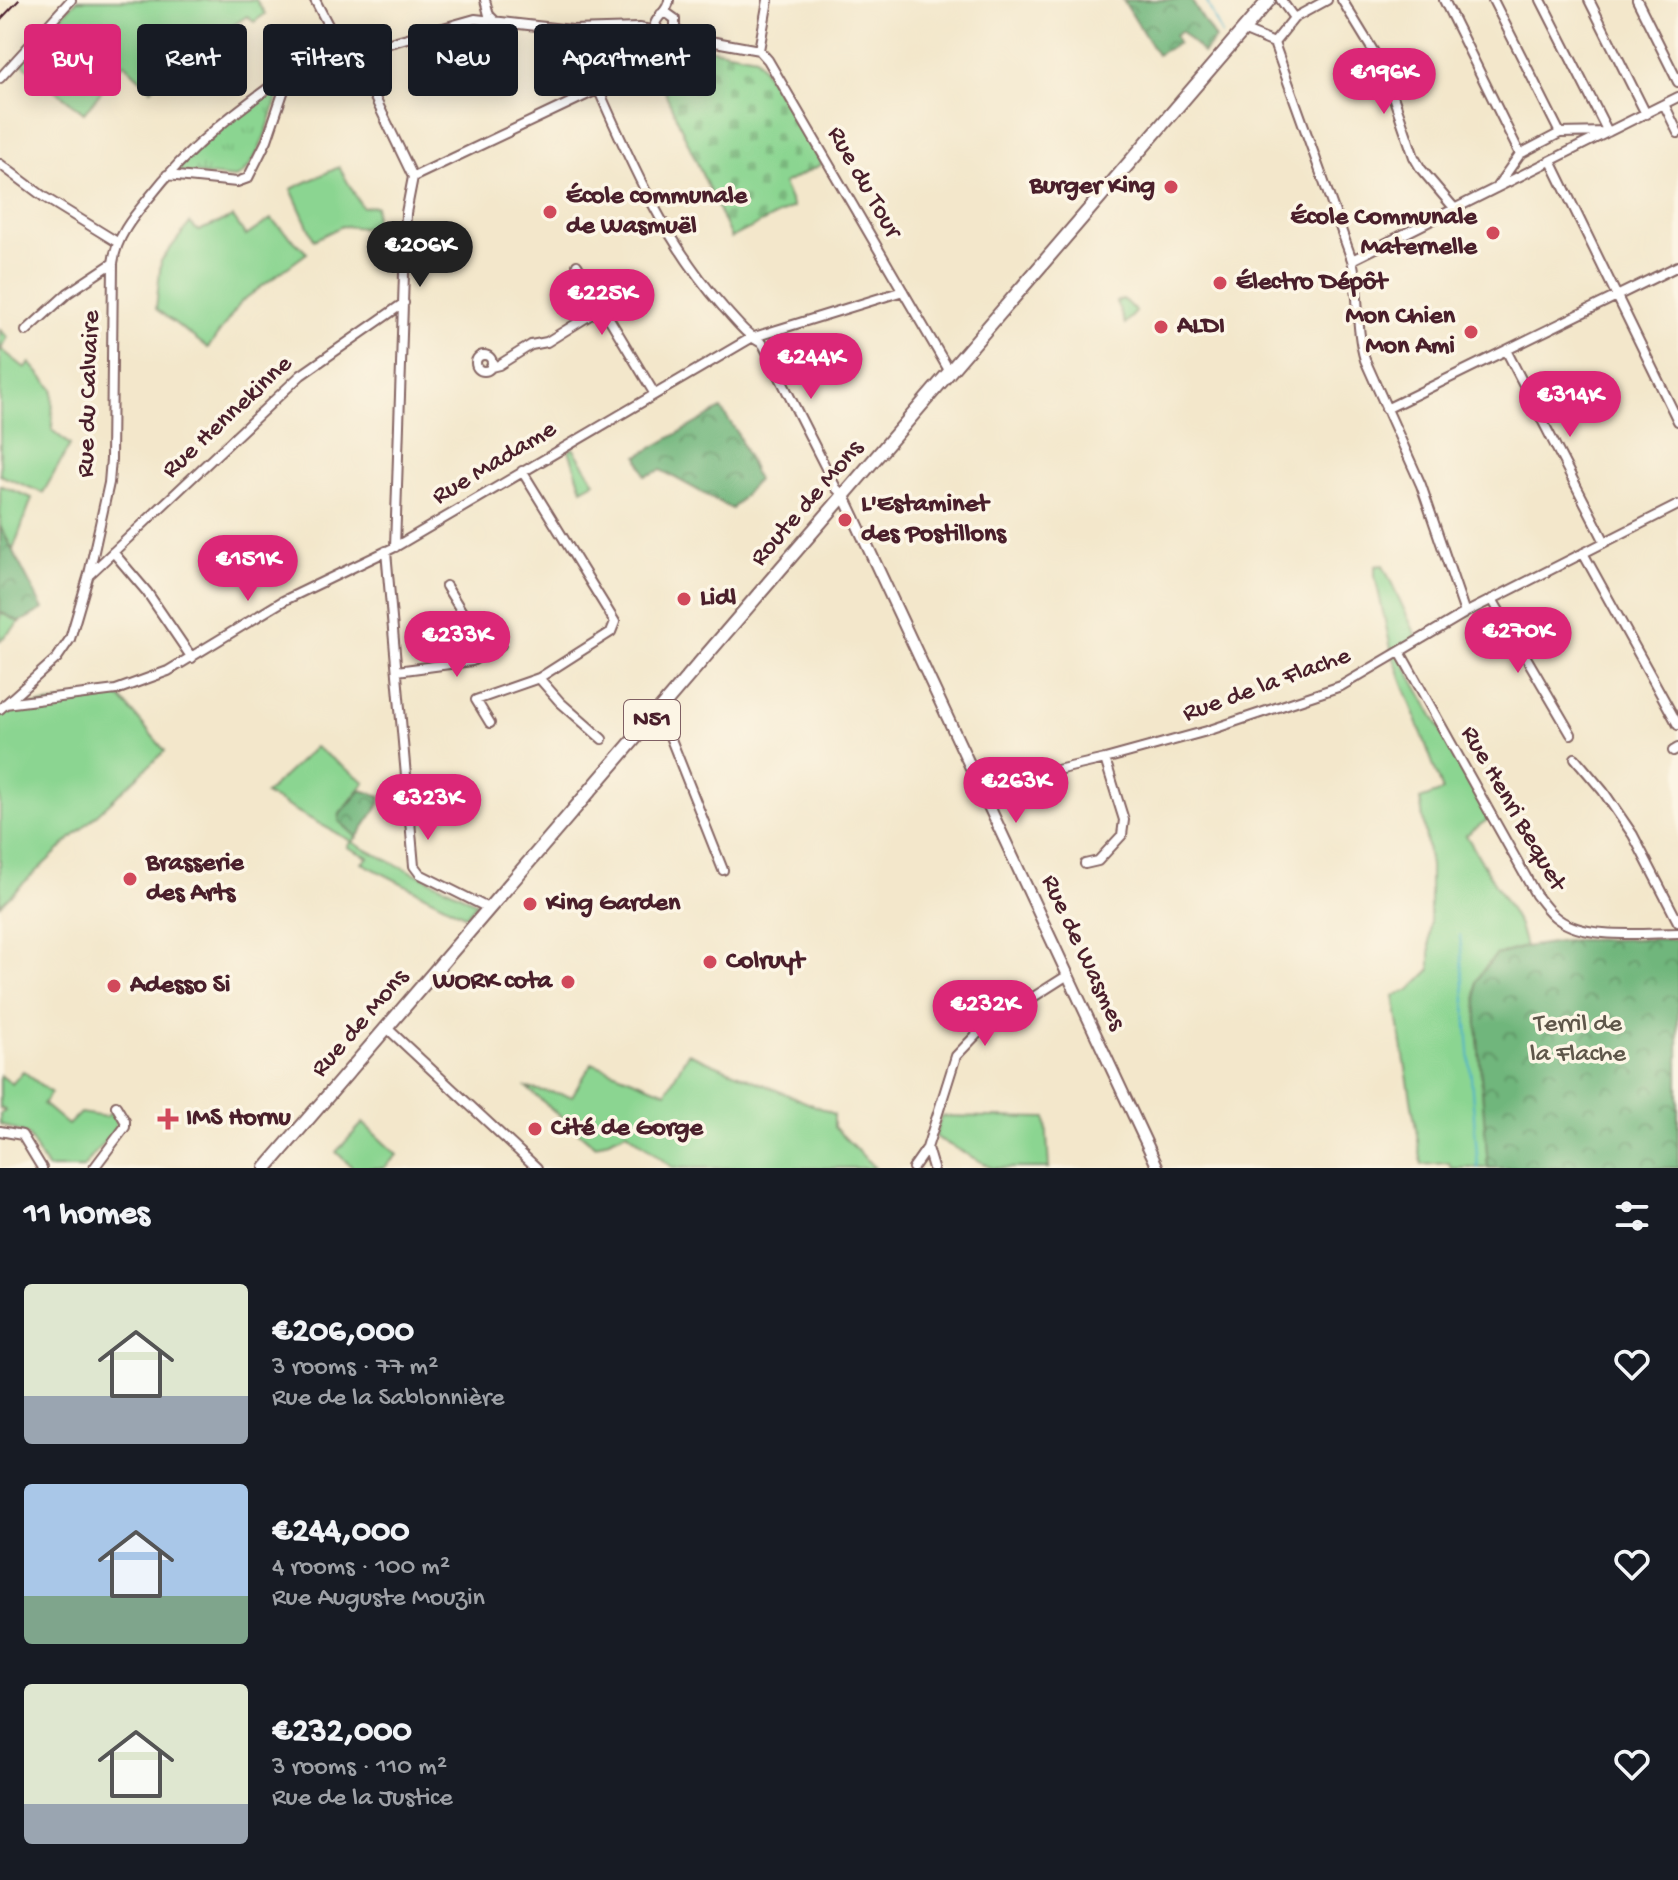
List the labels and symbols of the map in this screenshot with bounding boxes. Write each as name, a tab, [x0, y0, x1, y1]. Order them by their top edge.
pin: €196K	[1328, 48, 1440, 116]
street label: Rue du Tour	[819, 122, 909, 247]
place label: Burger King	[1029, 172, 1155, 203]
marker: Burger King	[1162, 178, 1180, 196]
place label: École communale de Wasmuël	[566, 182, 749, 243]
marker: École communale de Wasmuël	[541, 203, 559, 221]
place label: École Communale Maternelle	[1291, 203, 1479, 264]
pin: €206K	[364, 221, 476, 289]
marker: École Communale Maternelle	[1484, 224, 1502, 242]
place label: Électro Dépôt	[1236, 268, 1389, 299]
pin: €225K	[546, 269, 658, 337]
marker: Électro Dépôt	[1211, 274, 1229, 292]
place label: Mon Chien Mon Ami	[1345, 302, 1456, 363]
street label: Rue du Calvaire	[72, 309, 108, 478]
place label: ALDI	[1176, 312, 1225, 343]
marker: ALDI	[1152, 318, 1170, 336]
marker: Mon Chien Mon Ami	[1462, 323, 1480, 341]
pin: €244K	[755, 333, 867, 401]
street label: Rue Hennekinne	[156, 349, 300, 486]
pin: €314K	[1514, 371, 1626, 439]
street label: Rue Madame	[427, 415, 563, 513]
street label: Route de Mons	[745, 433, 872, 574]
place label: L'Estaminet des Postillons	[861, 490, 1007, 551]
marker: L'Estaminet des Postillons	[836, 511, 854, 529]
pin: €151K	[192, 535, 304, 603]
place label: Lidl	[700, 584, 736, 615]
marker: Lidl	[675, 590, 693, 608]
pin: €270K	[1462, 607, 1574, 675]
pin: €233K	[401, 611, 513, 679]
street label: Rue de la Flache	[1179, 641, 1356, 731]
road number: N51	[624, 700, 680, 740]
street label: Rue Henri Bequet	[1452, 721, 1573, 899]
pin: €263K	[960, 757, 1072, 825]
pin: €323K	[372, 774, 484, 842]
place label: Brasserie des Arts	[145, 849, 245, 910]
marker: Brasserie des Arts	[121, 870, 139, 888]
street label: Rue de Wasmes	[1032, 870, 1132, 1037]
place label: King Garden	[545, 889, 681, 920]
marker: King Garden	[521, 895, 539, 913]
place label: Colruyt	[726, 947, 807, 978]
marker: Colruyt	[701, 953, 719, 971]
street label: Rue de Mons	[305, 962, 417, 1085]
place label: WORK cota	[432, 967, 554, 998]
place label: Adesso Si	[129, 971, 230, 1002]
marker: WORK cota	[559, 973, 577, 991]
marker: Adesso Si	[105, 977, 123, 995]
pin: €232K	[929, 980, 1041, 1048]
park label: Terril de la Flache	[1530, 1010, 1627, 1071]
place label: IMS Hornu	[186, 1104, 291, 1135]
marker: IMS Hornu	[157, 1108, 179, 1130]
place label: Cité de Gorge	[551, 1114, 705, 1145]
marker: Cité de Gorge	[526, 1120, 544, 1138]

